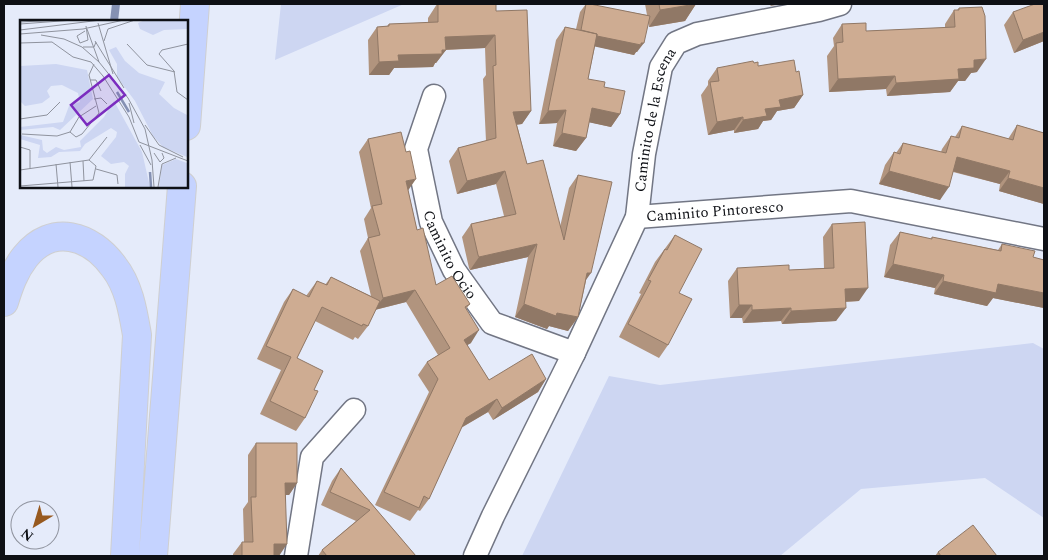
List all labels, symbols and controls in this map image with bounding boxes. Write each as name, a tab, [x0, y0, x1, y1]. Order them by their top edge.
inset map	[20, 20, 188, 188]
street label: Caminito de la Escena	[629, 43, 683, 193]
street label: Caminito Pintoresco	[645, 195, 784, 228]
street label: Caminito Ocio	[417, 208, 482, 304]
north arrow	[10, 500, 60, 550]
text: N	[16, 523, 38, 547]

